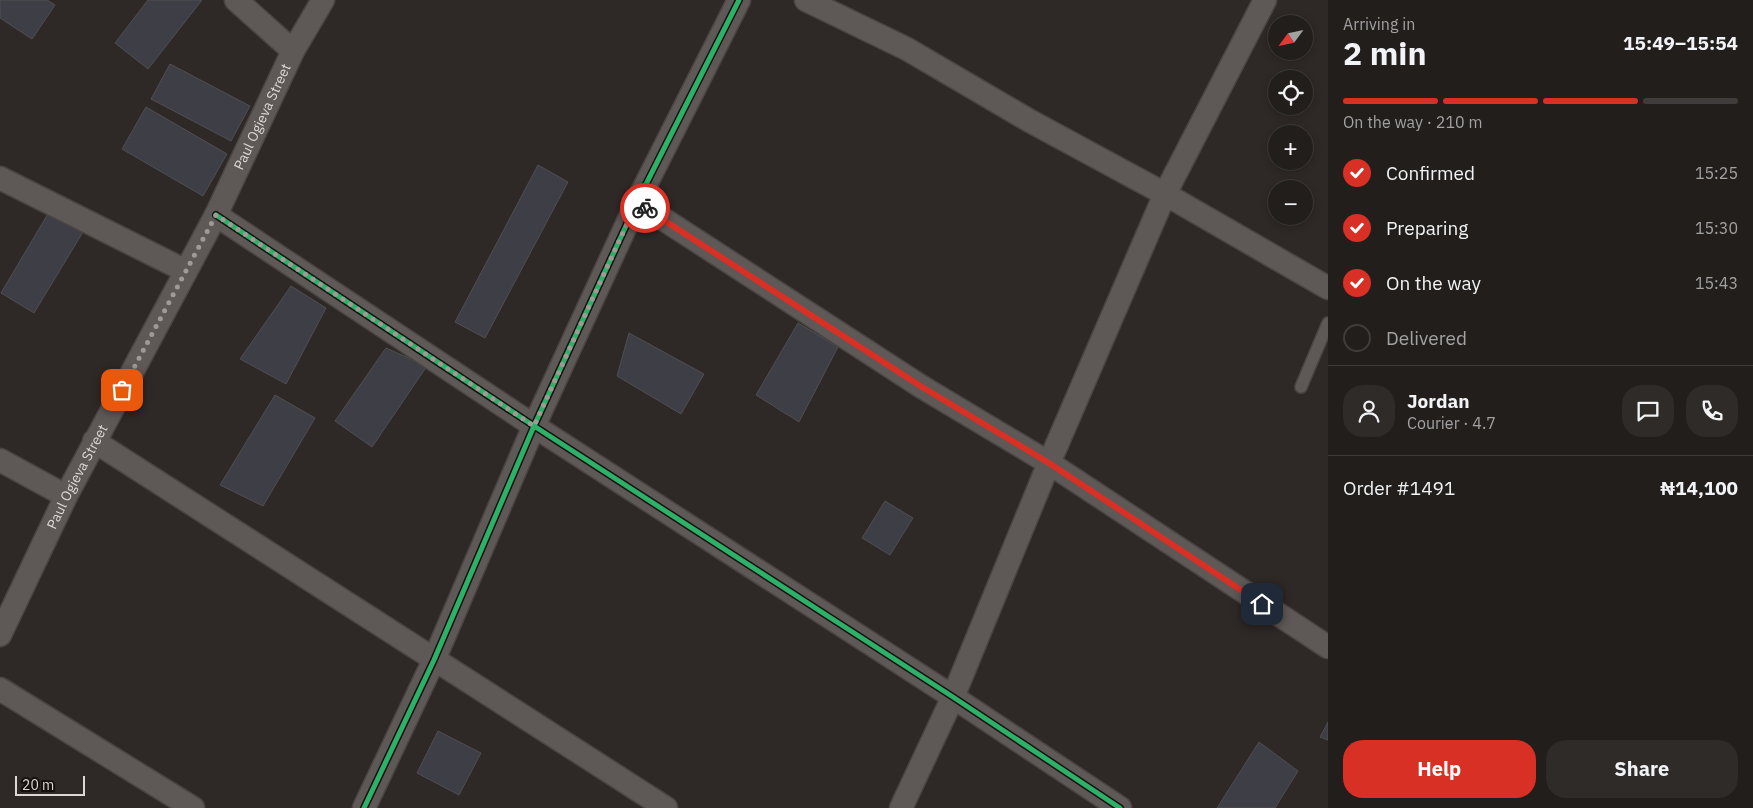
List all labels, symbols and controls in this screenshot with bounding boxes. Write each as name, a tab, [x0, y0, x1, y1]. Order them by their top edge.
text: Arriving in	[1343, 14, 1415, 34]
north arrow	[1268, 15, 1312, 60]
map controls	[1268, 15, 1313, 225]
text: 15:49–15:54	[1623, 31, 1738, 55]
text: 2 min	[1343, 32, 1427, 74]
street label: Paul Ogieva Street	[229, 61, 295, 173]
button: locate	[1268, 70, 1313, 115]
text: On the way · 210 m	[1343, 112, 1482, 132]
button: +	[1268, 125, 1313, 170]
icon: check	[1343, 159, 1371, 187]
text: Confirmed	[1386, 161, 1475, 185]
text: 15:25	[1695, 163, 1738, 183]
button: −	[1268, 180, 1313, 225]
courier	[620, 183, 670, 233]
icon: bike	[631, 194, 659, 222]
icon: check	[1343, 214, 1371, 242]
text: Preparing	[1386, 216, 1468, 240]
text: 15:30	[1695, 218, 1738, 238]
icon: check	[1343, 269, 1371, 297]
text: On the way	[1386, 271, 1481, 295]
text: 15:43	[1695, 273, 1738, 293]
text: Delivered	[1386, 326, 1467, 350]
pin	[101, 369, 143, 411]
icon: bag	[108, 376, 136, 404]
button: person	[1343, 385, 1395, 437]
button: chat	[1622, 385, 1674, 437]
button: phone	[1686, 385, 1738, 437]
text: Jordan	[1407, 389, 1470, 413]
text: Courier · 4.7	[1407, 413, 1496, 433]
street label: Paul Ogieva Street	[43, 421, 112, 532]
text: Order #1491	[1343, 476, 1455, 500]
text: ₦14,100	[1660, 476, 1738, 500]
pin	[1241, 583, 1283, 625]
icon: home	[1248, 590, 1276, 618]
button: Help	[1343, 740, 1536, 798]
button: Share	[1546, 740, 1738, 798]
scale bar	[15, 773, 85, 796]
text: 20 m	[22, 776, 54, 794]

